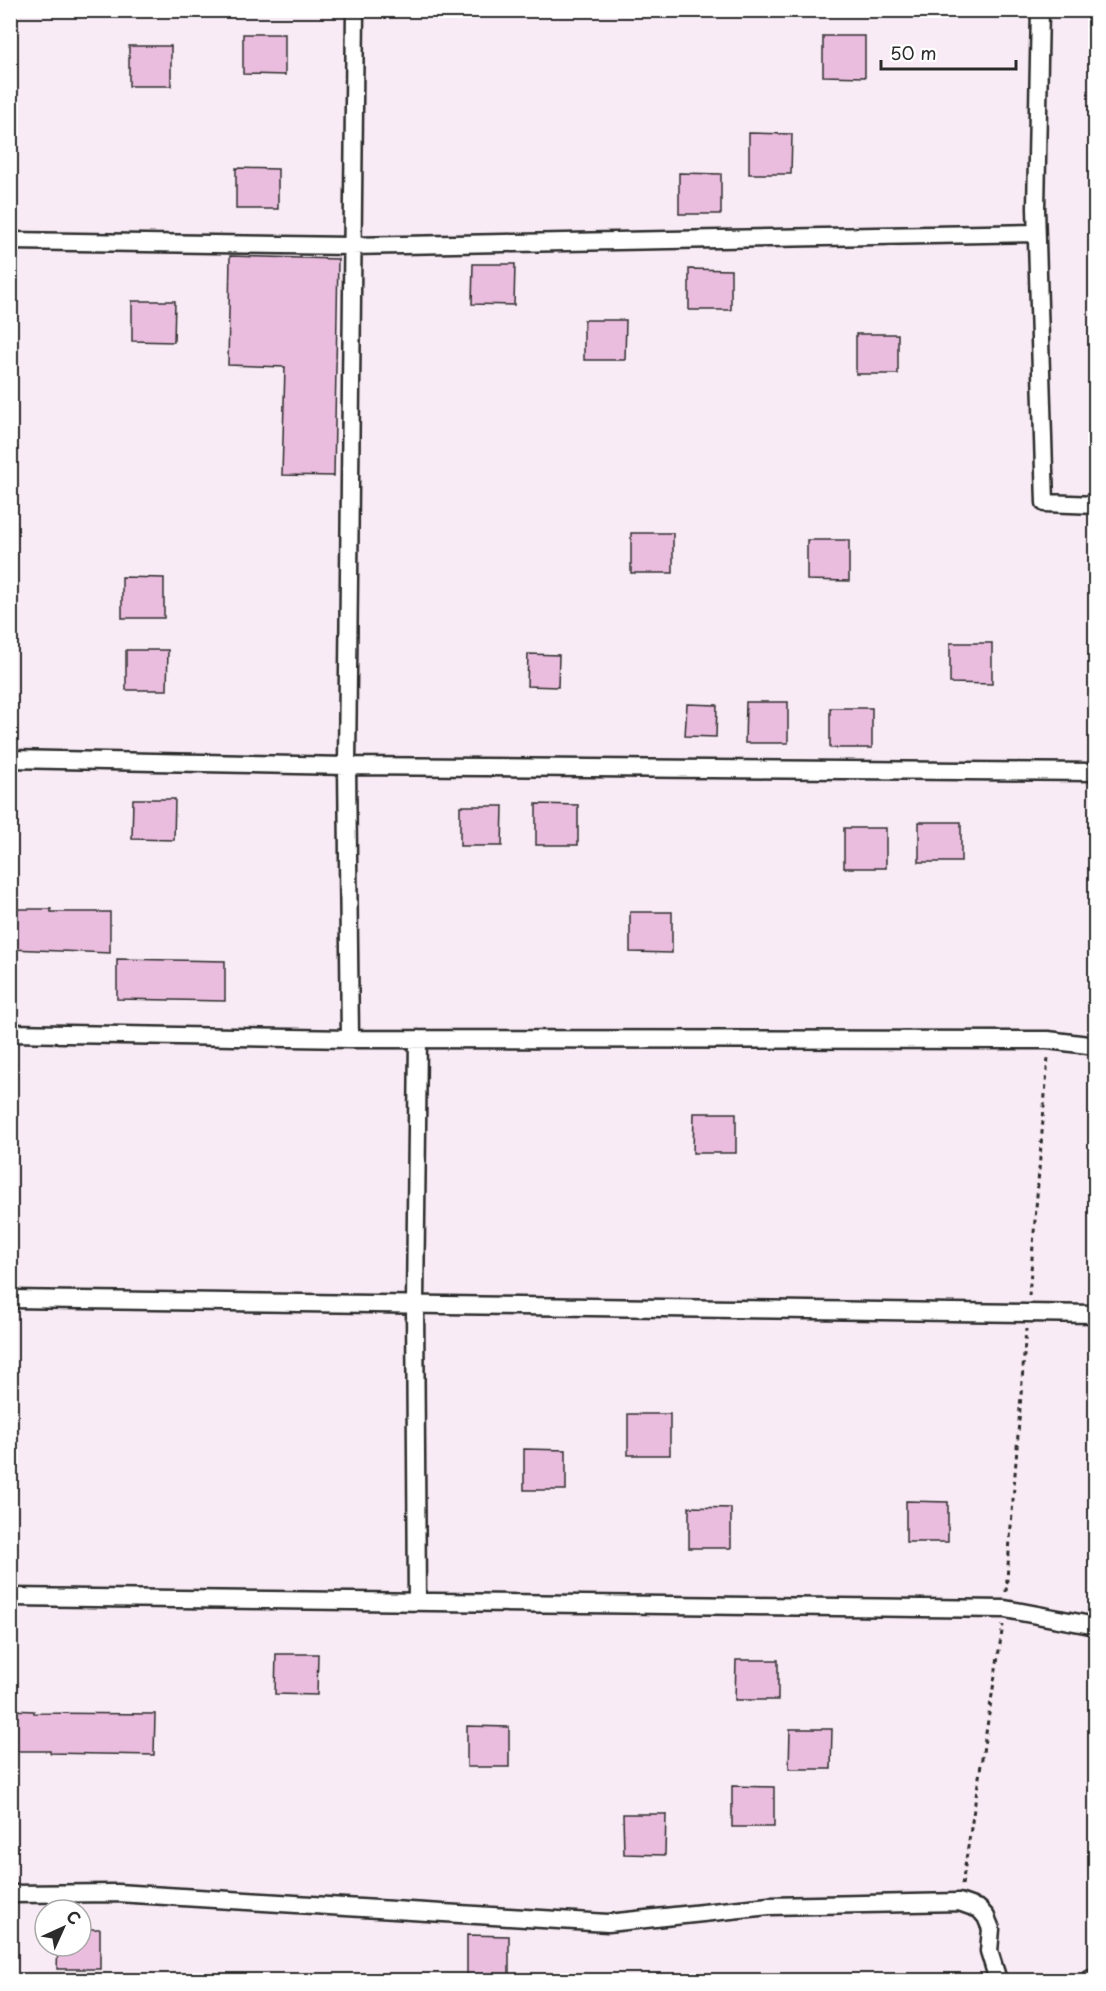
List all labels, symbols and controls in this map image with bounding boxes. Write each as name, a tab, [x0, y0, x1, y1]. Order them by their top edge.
scale bar	[881, 33, 1016, 71]
text: 50 m	[890, 39, 937, 66]
north arrow	[33, 1898, 93, 1958]
text: С	[62, 1904, 87, 1929]

